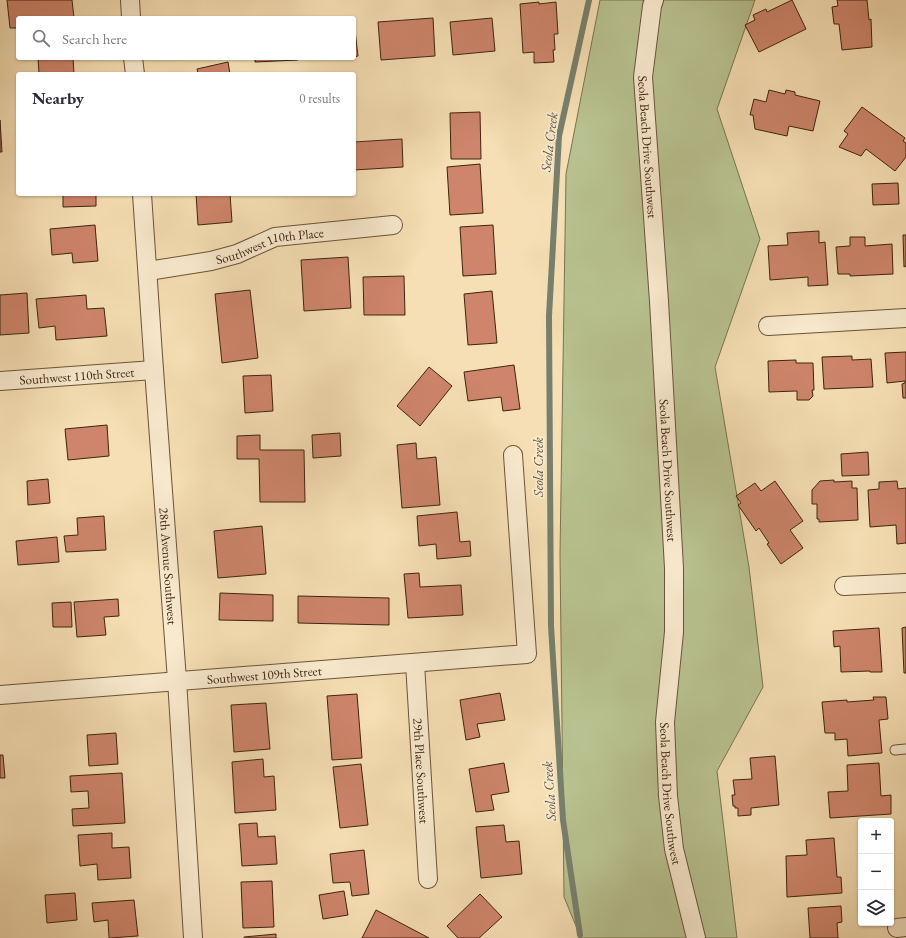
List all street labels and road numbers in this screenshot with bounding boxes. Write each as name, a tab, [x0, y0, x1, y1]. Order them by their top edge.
street label: Seola Beach Drive Southwest	[634, 75, 661, 219]
street label: Southwest 110th Place	[214, 224, 324, 268]
street label: Southwest 110th Street	[19, 363, 135, 389]
street label: Seola Beach Drive Southwest	[656, 398, 681, 542]
street label: 28th Avenue Southwest	[155, 507, 181, 625]
street label: Southwest 109th Street	[206, 662, 322, 688]
street label: 29th Place Southwest	[409, 717, 433, 824]
street label: Seola Beach Drive Southwest	[656, 722, 686, 866]

